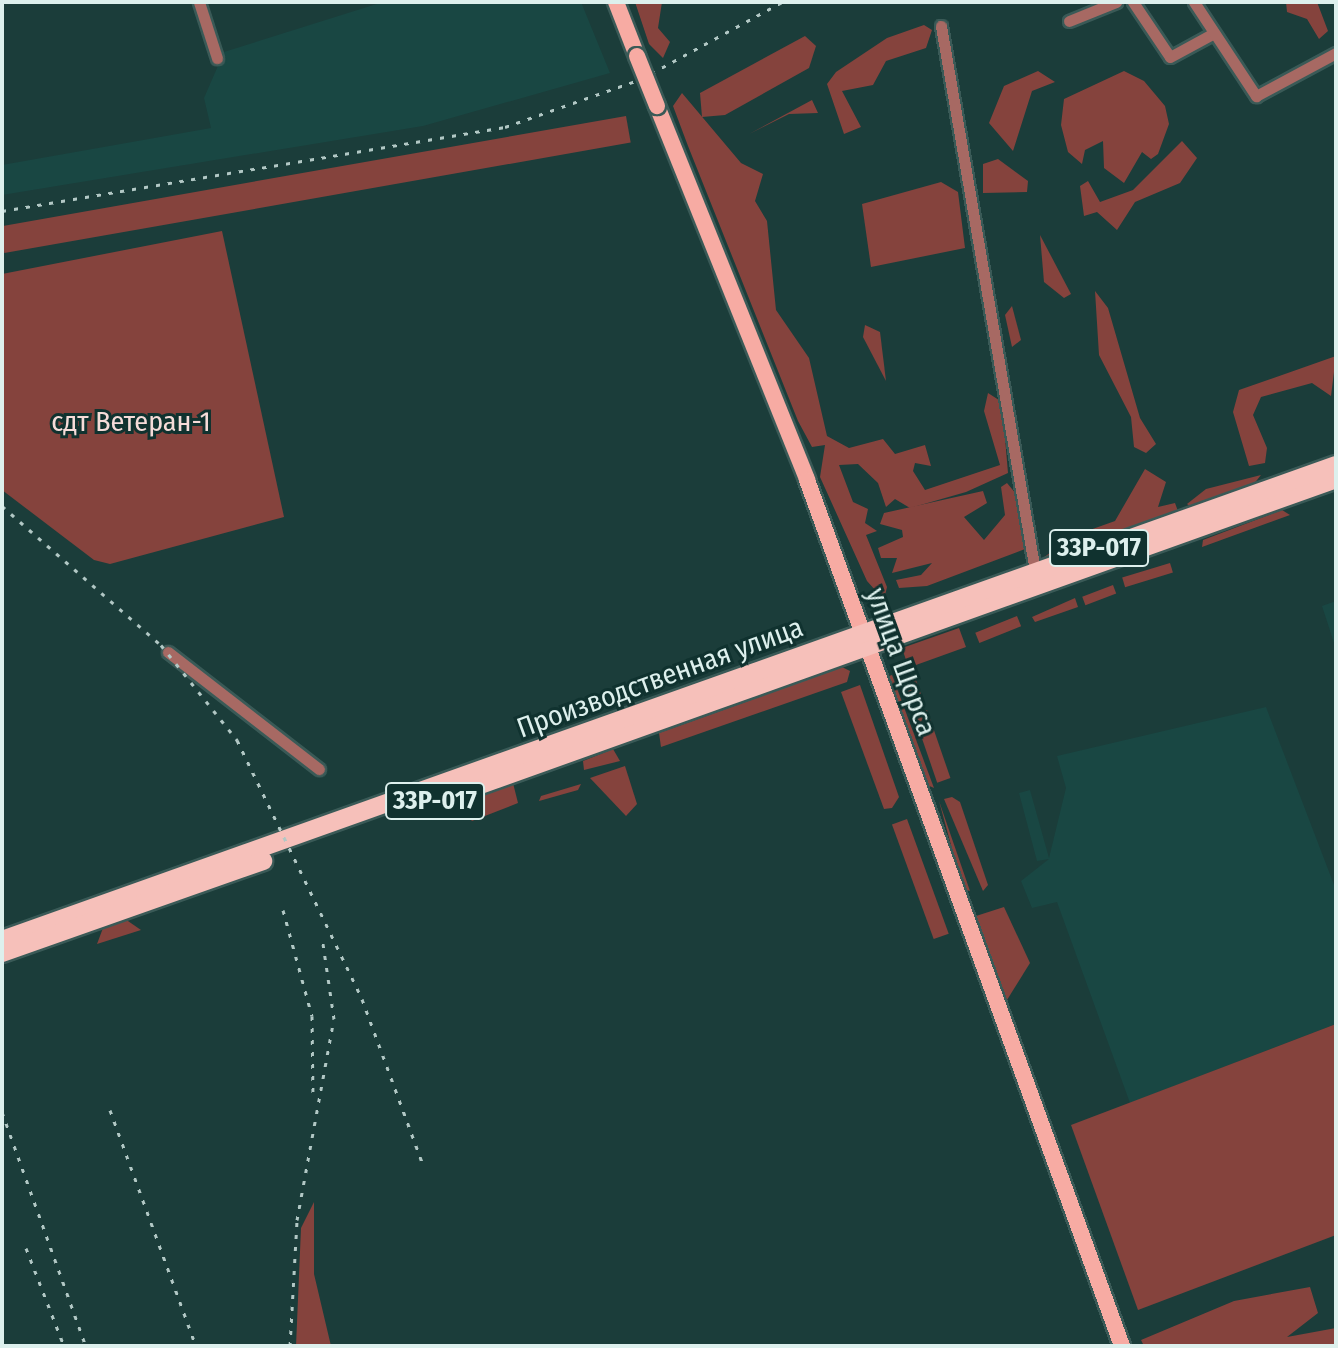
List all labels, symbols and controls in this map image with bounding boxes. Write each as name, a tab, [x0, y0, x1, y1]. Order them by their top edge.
park label: сдт Ветеран-1	[51, 405, 211, 439]
road number: 33Р-017	[1049, 526, 1149, 570]
street label: улица Щорса	[859, 583, 943, 741]
street label: Производственная улица	[512, 611, 808, 745]
road number: 33Р-017	[385, 779, 485, 823]

